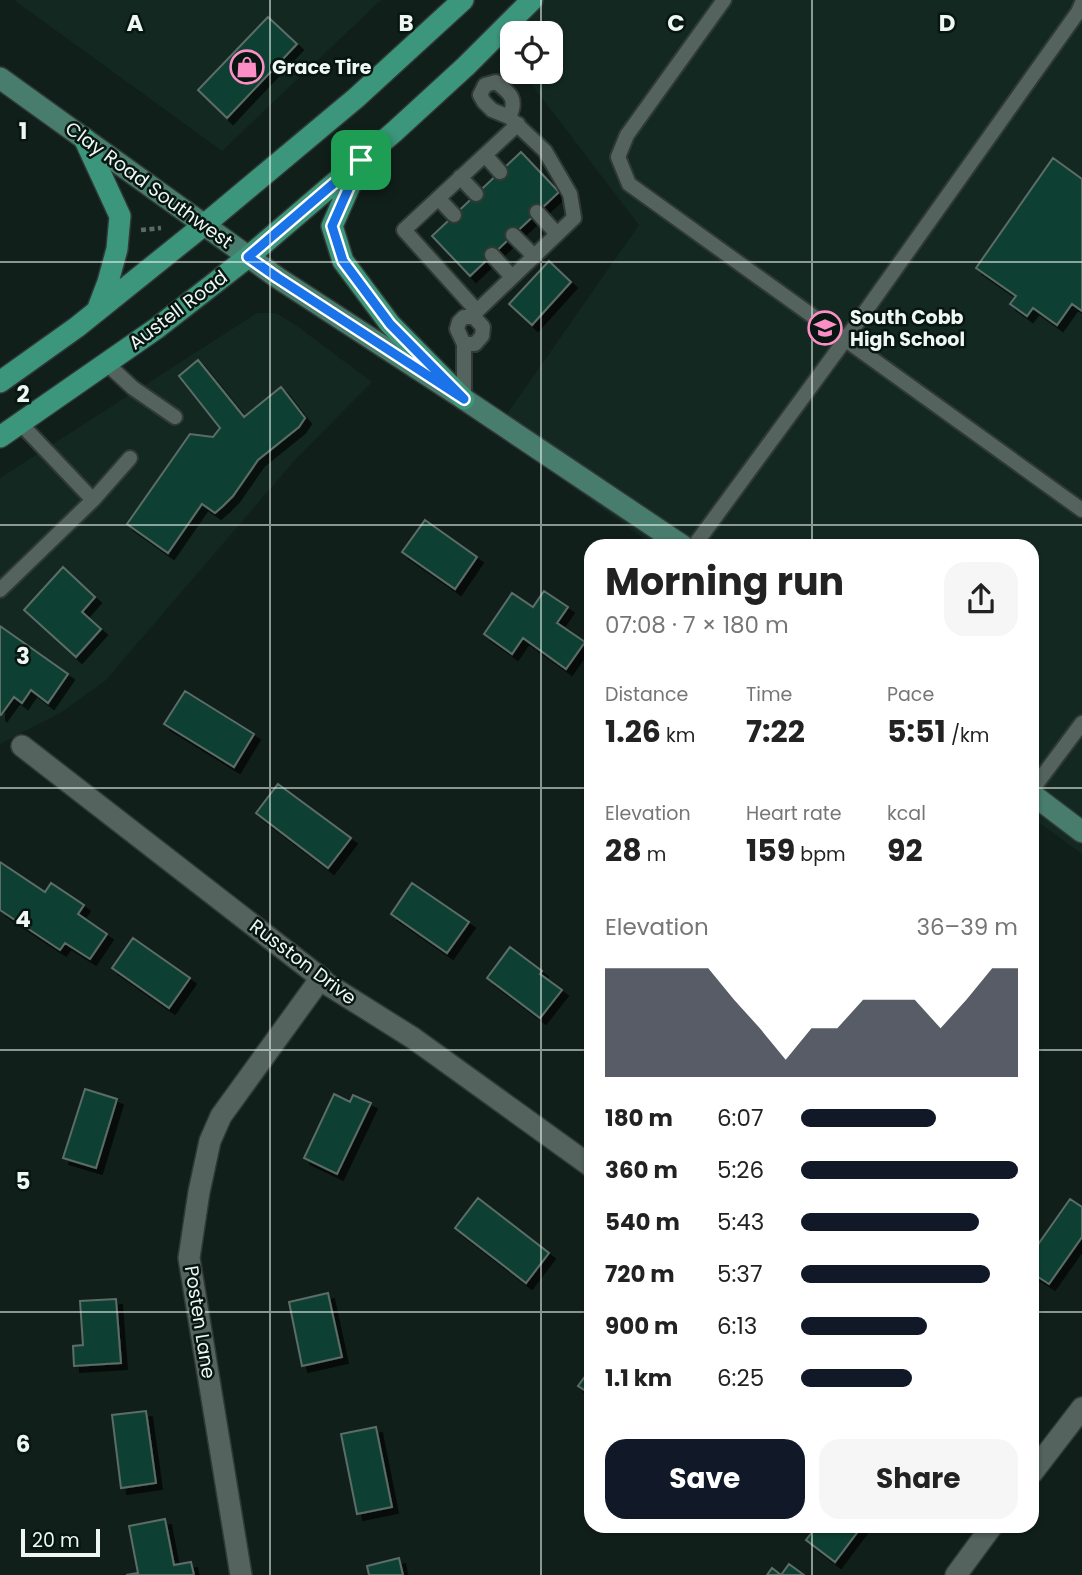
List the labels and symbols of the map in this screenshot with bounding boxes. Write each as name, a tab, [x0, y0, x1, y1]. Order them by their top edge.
text: A	[127, 7, 144, 39]
text: B	[398, 7, 414, 39]
text: C	[667, 7, 685, 39]
text: D	[939, 7, 955, 39]
shop icon: Grace Tire	[228, 48, 266, 86]
place label: Grace Tire	[272, 54, 372, 81]
text: 1	[19, 115, 27, 147]
street label: Clay Road Southwest	[60, 115, 238, 255]
pin	[331, 130, 391, 190]
street label: Austell Road	[123, 264, 233, 356]
place label: South Cobb High School	[850, 304, 965, 353]
school or university icon: South Cobb High School	[806, 309, 844, 347]
text: 2	[16, 378, 30, 410]
text: 3	[16, 640, 30, 672]
text: 4	[15, 903, 31, 935]
street label: Russton Drive	[244, 913, 362, 1011]
text: 5	[16, 1165, 30, 1197]
street label: Posten Lane	[178, 1264, 222, 1380]
text: 6	[16, 1428, 30, 1460]
scale bar	[21, 1526, 100, 1558]

